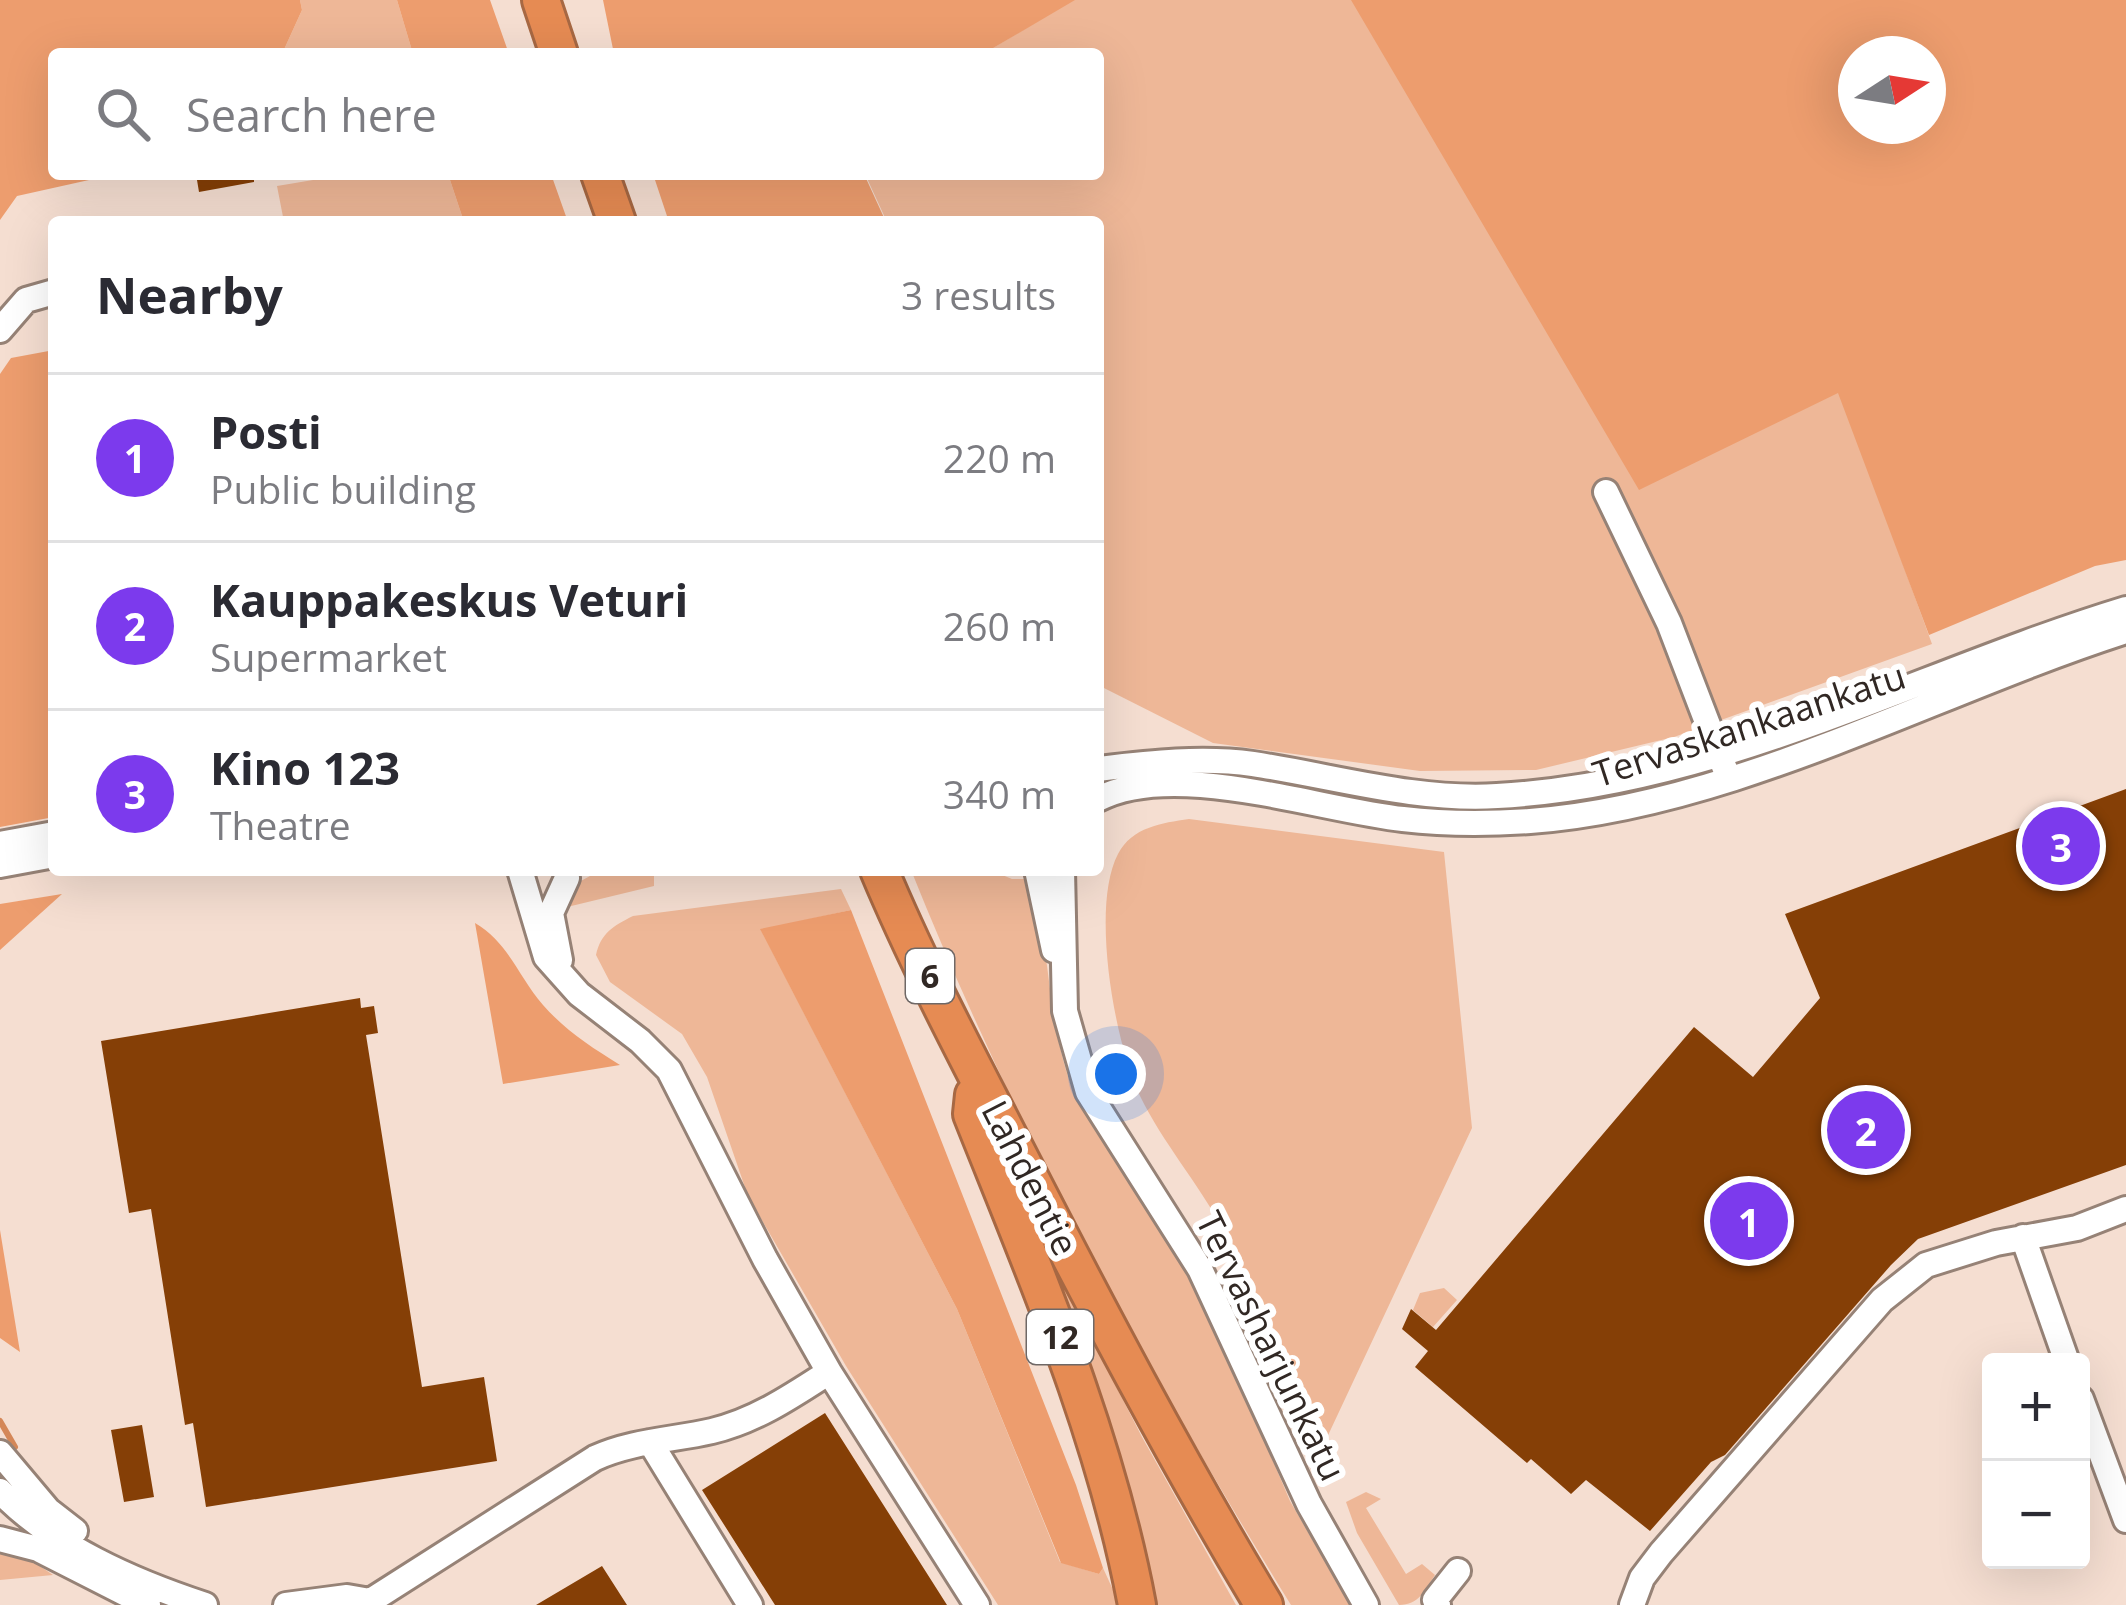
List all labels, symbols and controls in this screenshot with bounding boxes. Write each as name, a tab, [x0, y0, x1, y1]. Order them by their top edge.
north arrow	[1838, 36, 1946, 144]
search box	[48, 48, 1104, 180]
icon: search	[90, 81, 156, 147]
text: Search here	[186, 84, 437, 145]
text: Nearby	[96, 259, 283, 329]
text: 3 results	[901, 268, 1056, 321]
text: Posti	[210, 401, 322, 462]
text: 1	[124, 431, 146, 484]
text: 220 m	[943, 431, 1056, 484]
text: Public building	[210, 462, 476, 515]
text: Kauppakeskus Veturi	[210, 569, 688, 630]
text: 2	[124, 599, 146, 652]
text: 260 m	[943, 599, 1056, 652]
text: Supermarket	[210, 630, 447, 683]
street label: Tervaskankaankatu	[1586, 651, 1911, 798]
text: Kino 123	[210, 737, 400, 798]
text: 3	[124, 767, 146, 820]
text: 340 m	[943, 767, 1056, 820]
text: Theatre	[210, 798, 351, 851]
pin: 3	[2022, 801, 2100, 891]
road number: 6	[906, 949, 954, 1003]
your location	[1086, 1044, 1146, 1104]
pin: 2	[1827, 1085, 1905, 1175]
street label: Lahdentie	[971, 1092, 1090, 1263]
pin: 1	[1710, 1176, 1788, 1266]
street label: Tervasharjunkatu	[1185, 1203, 1358, 1489]
road number: 12	[1027, 1310, 1093, 1364]
map controls	[1982, 1353, 2090, 1569]
button: +	[1982, 1353, 2090, 1461]
button: −	[1982, 1461, 2090, 1569]

